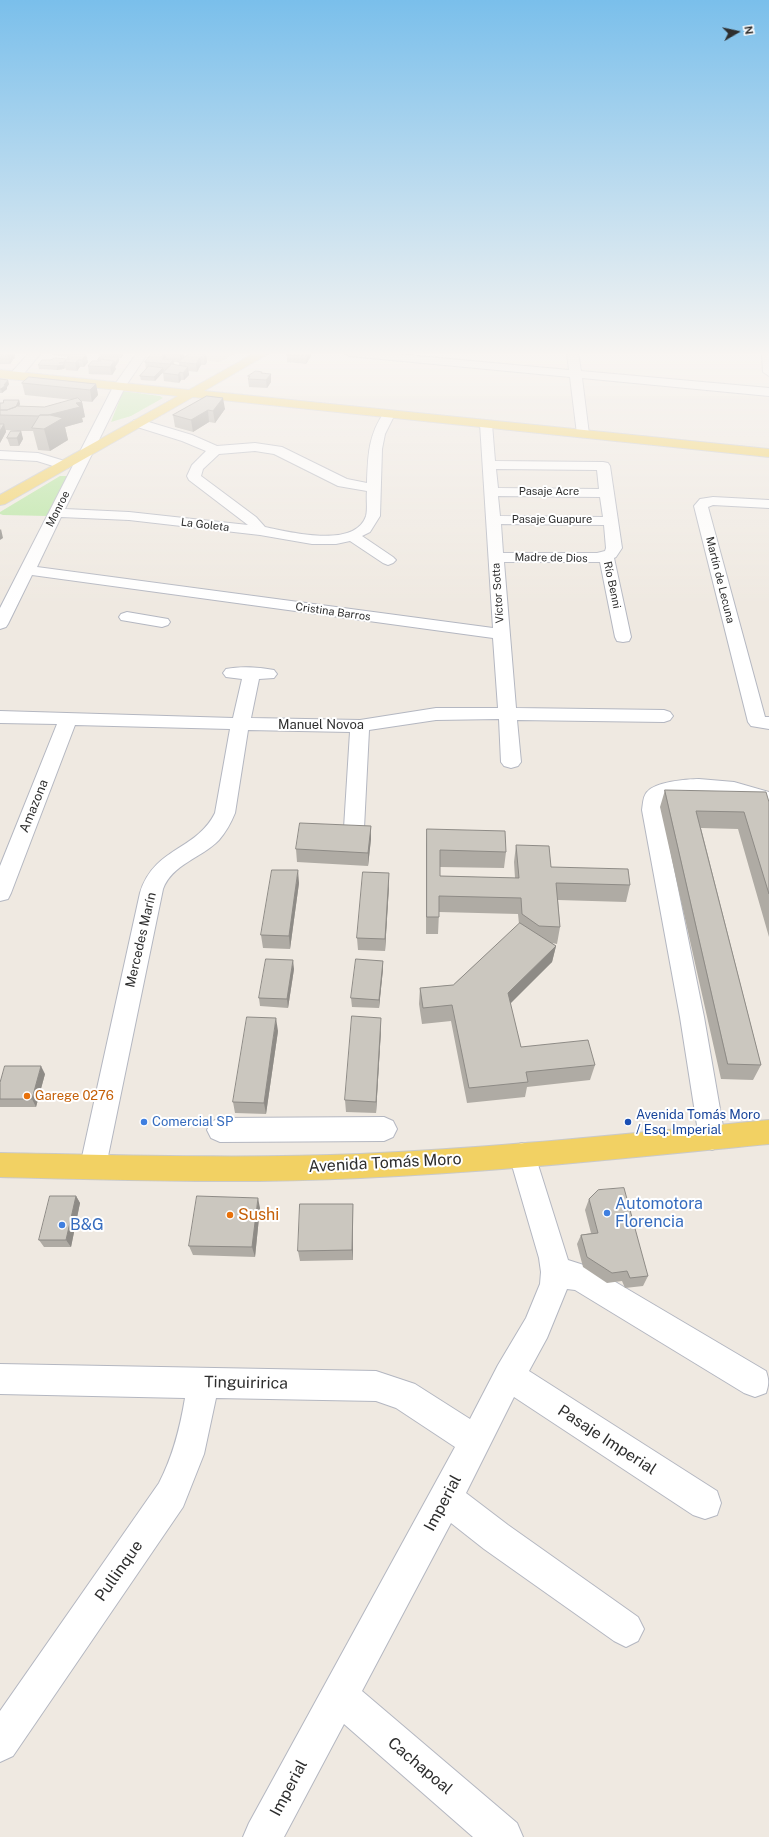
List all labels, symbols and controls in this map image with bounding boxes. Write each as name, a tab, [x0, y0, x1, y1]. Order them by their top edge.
north arrow	[717, 12, 757, 52]
text: N	[742, 25, 755, 35]
street label: Pasaje Acre	[519, 485, 579, 499]
street label: Monroe	[43, 489, 73, 529]
street label: Pasaje Guapure	[512, 513, 592, 527]
street label: La Goleta	[180, 515, 230, 535]
street label: Martín de Lecuna	[703, 535, 737, 625]
street label: Madre de Dios	[514, 551, 588, 565]
street label: Río Benni	[601, 560, 623, 610]
street label: Víctor Sotta	[489, 562, 507, 624]
street label: Cristina Barros	[294, 600, 372, 624]
street label: Manuel Novoa	[278, 717, 364, 733]
street label: Amazona	[16, 777, 52, 835]
street label: Mercedes Marín	[122, 891, 160, 989]
place label: Garege 0276	[35, 1088, 114, 1104]
marker: Garege 0276	[22, 1091, 32, 1101]
place label: Avenida Tomás Moro / Esq. Imperial	[636, 1107, 760, 1138]
place label: Comercial SP	[152, 1114, 233, 1130]
marker: Comercial SP	[139, 1117, 149, 1127]
marker: Avenida Tomás Moro / Esq. Imperial	[623, 1117, 633, 1127]
street label: Avenida Tomás Moro	[308, 1149, 462, 1177]
place label: Automotora Florencia	[615, 1194, 703, 1232]
place label: Sushi	[238, 1205, 279, 1225]
marker: Automotora Florencia	[602, 1208, 612, 1218]
marker: Sushi	[225, 1210, 235, 1220]
place label: B&G	[70, 1215, 104, 1235]
marker: B&G	[57, 1220, 67, 1230]
street label: Tinguiririca	[204, 1373, 288, 1393]
street label: Pasaje Imperial	[554, 1401, 660, 1479]
street label: Imperial	[420, 1472, 466, 1534]
street label: Pullinque	[91, 1537, 147, 1605]
street label: Cachapoal	[384, 1733, 456, 1799]
street label: Imperial	[266, 1757, 312, 1819]

